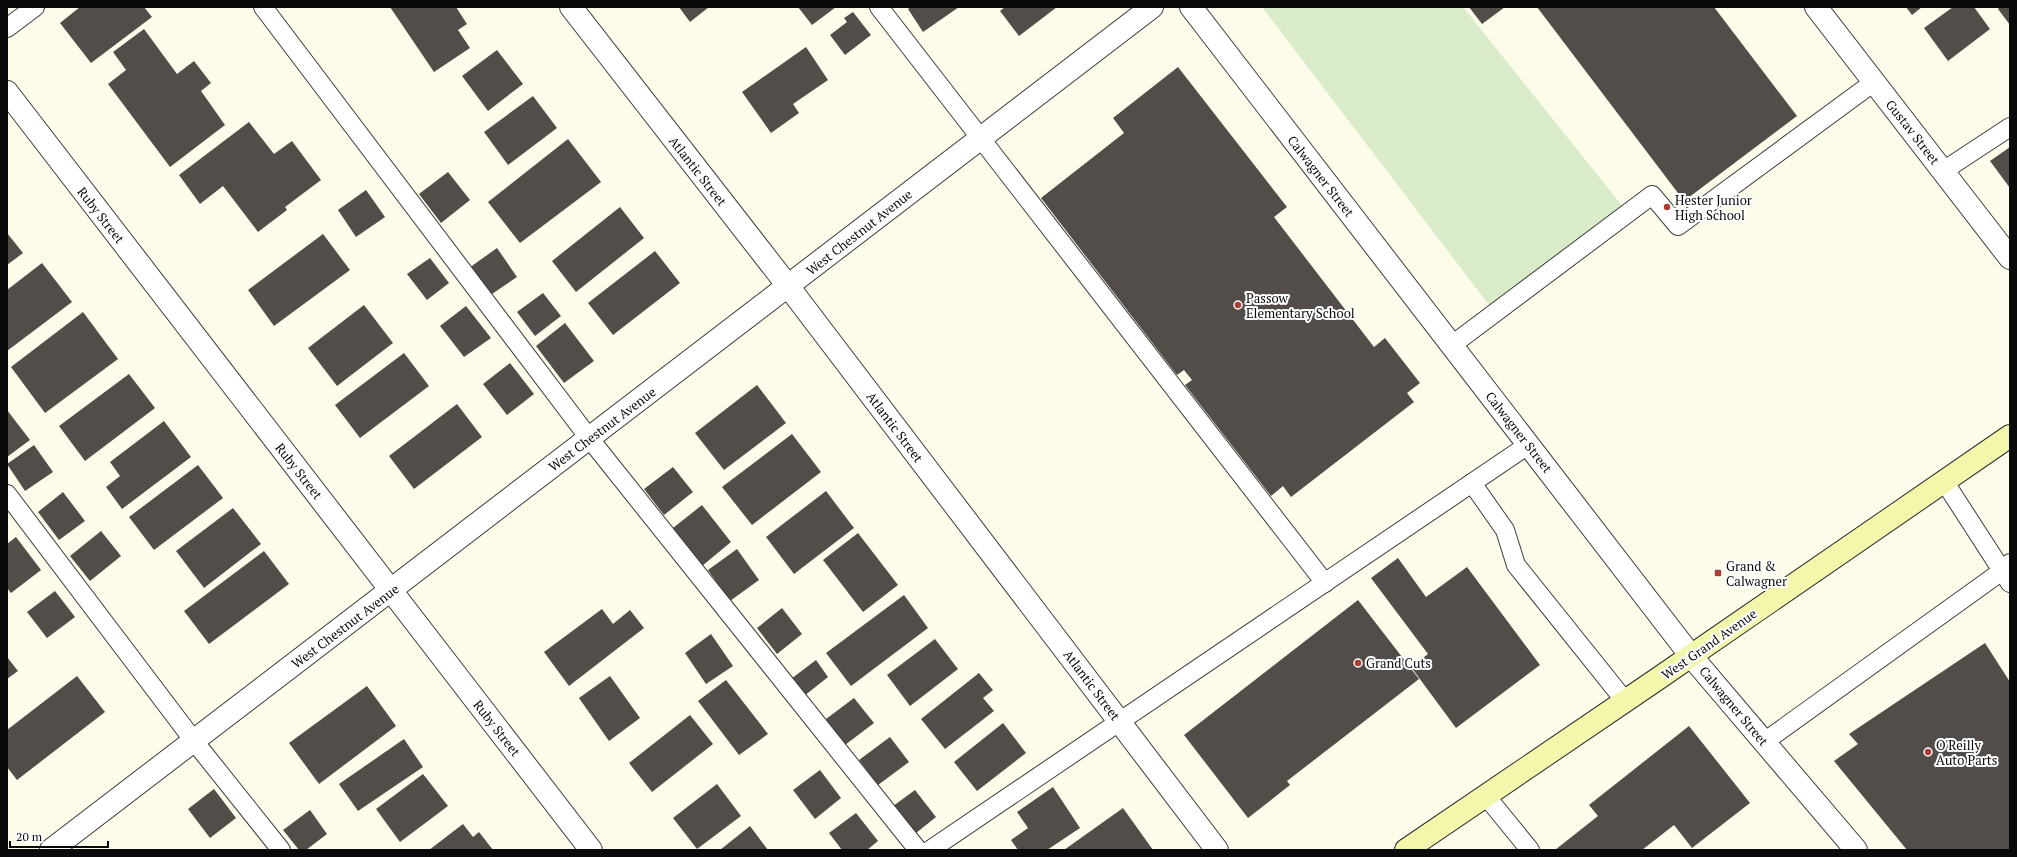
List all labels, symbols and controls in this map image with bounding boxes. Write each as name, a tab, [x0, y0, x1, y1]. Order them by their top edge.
street label: Gustav Street	[1882, 96, 1944, 168]
street label: Atlantic Street	[665, 132, 731, 210]
street label: Calwagner Street	[1283, 132, 1359, 221]
street label: Ruby Street	[73, 183, 129, 247]
street label: West Chestnut Avenue	[802, 185, 916, 279]
place label: Hester Junior High School	[1675, 191, 1752, 224]
marker: Hester Junior High School	[1662, 202, 1672, 212]
place label: Passow Elementary School	[1246, 289, 1355, 322]
marker: Passow Elementary School	[1233, 300, 1243, 310]
street label: West Chestnut Avenue	[545, 383, 659, 475]
street label: Atlantic Street	[863, 388, 928, 466]
street label: Calwagner Street	[1481, 388, 1557, 477]
street label: Ruby Street	[271, 439, 327, 503]
place label: Grand & Calwagner	[1726, 557, 1787, 590]
marker: Grand & Calwagner	[1713, 568, 1723, 578]
street label: West Chestnut Avenue	[288, 580, 402, 672]
street label: West Grand Avenue	[1658, 604, 1760, 684]
street label: Atlantic Street	[1060, 646, 1125, 724]
place label: Grand Cuts	[1366, 654, 1431, 672]
marker: Grand Cuts	[1353, 658, 1363, 668]
street label: Calwagner Street	[1695, 662, 1773, 750]
street label: Ruby Street	[469, 696, 525, 760]
place label: O'Reilly Auto Parts	[1936, 736, 1997, 769]
marker: O'Reilly Auto Parts	[1923, 747, 1933, 757]
scale bar	[10, 823, 108, 849]
text: 20 m	[16, 829, 43, 844]

